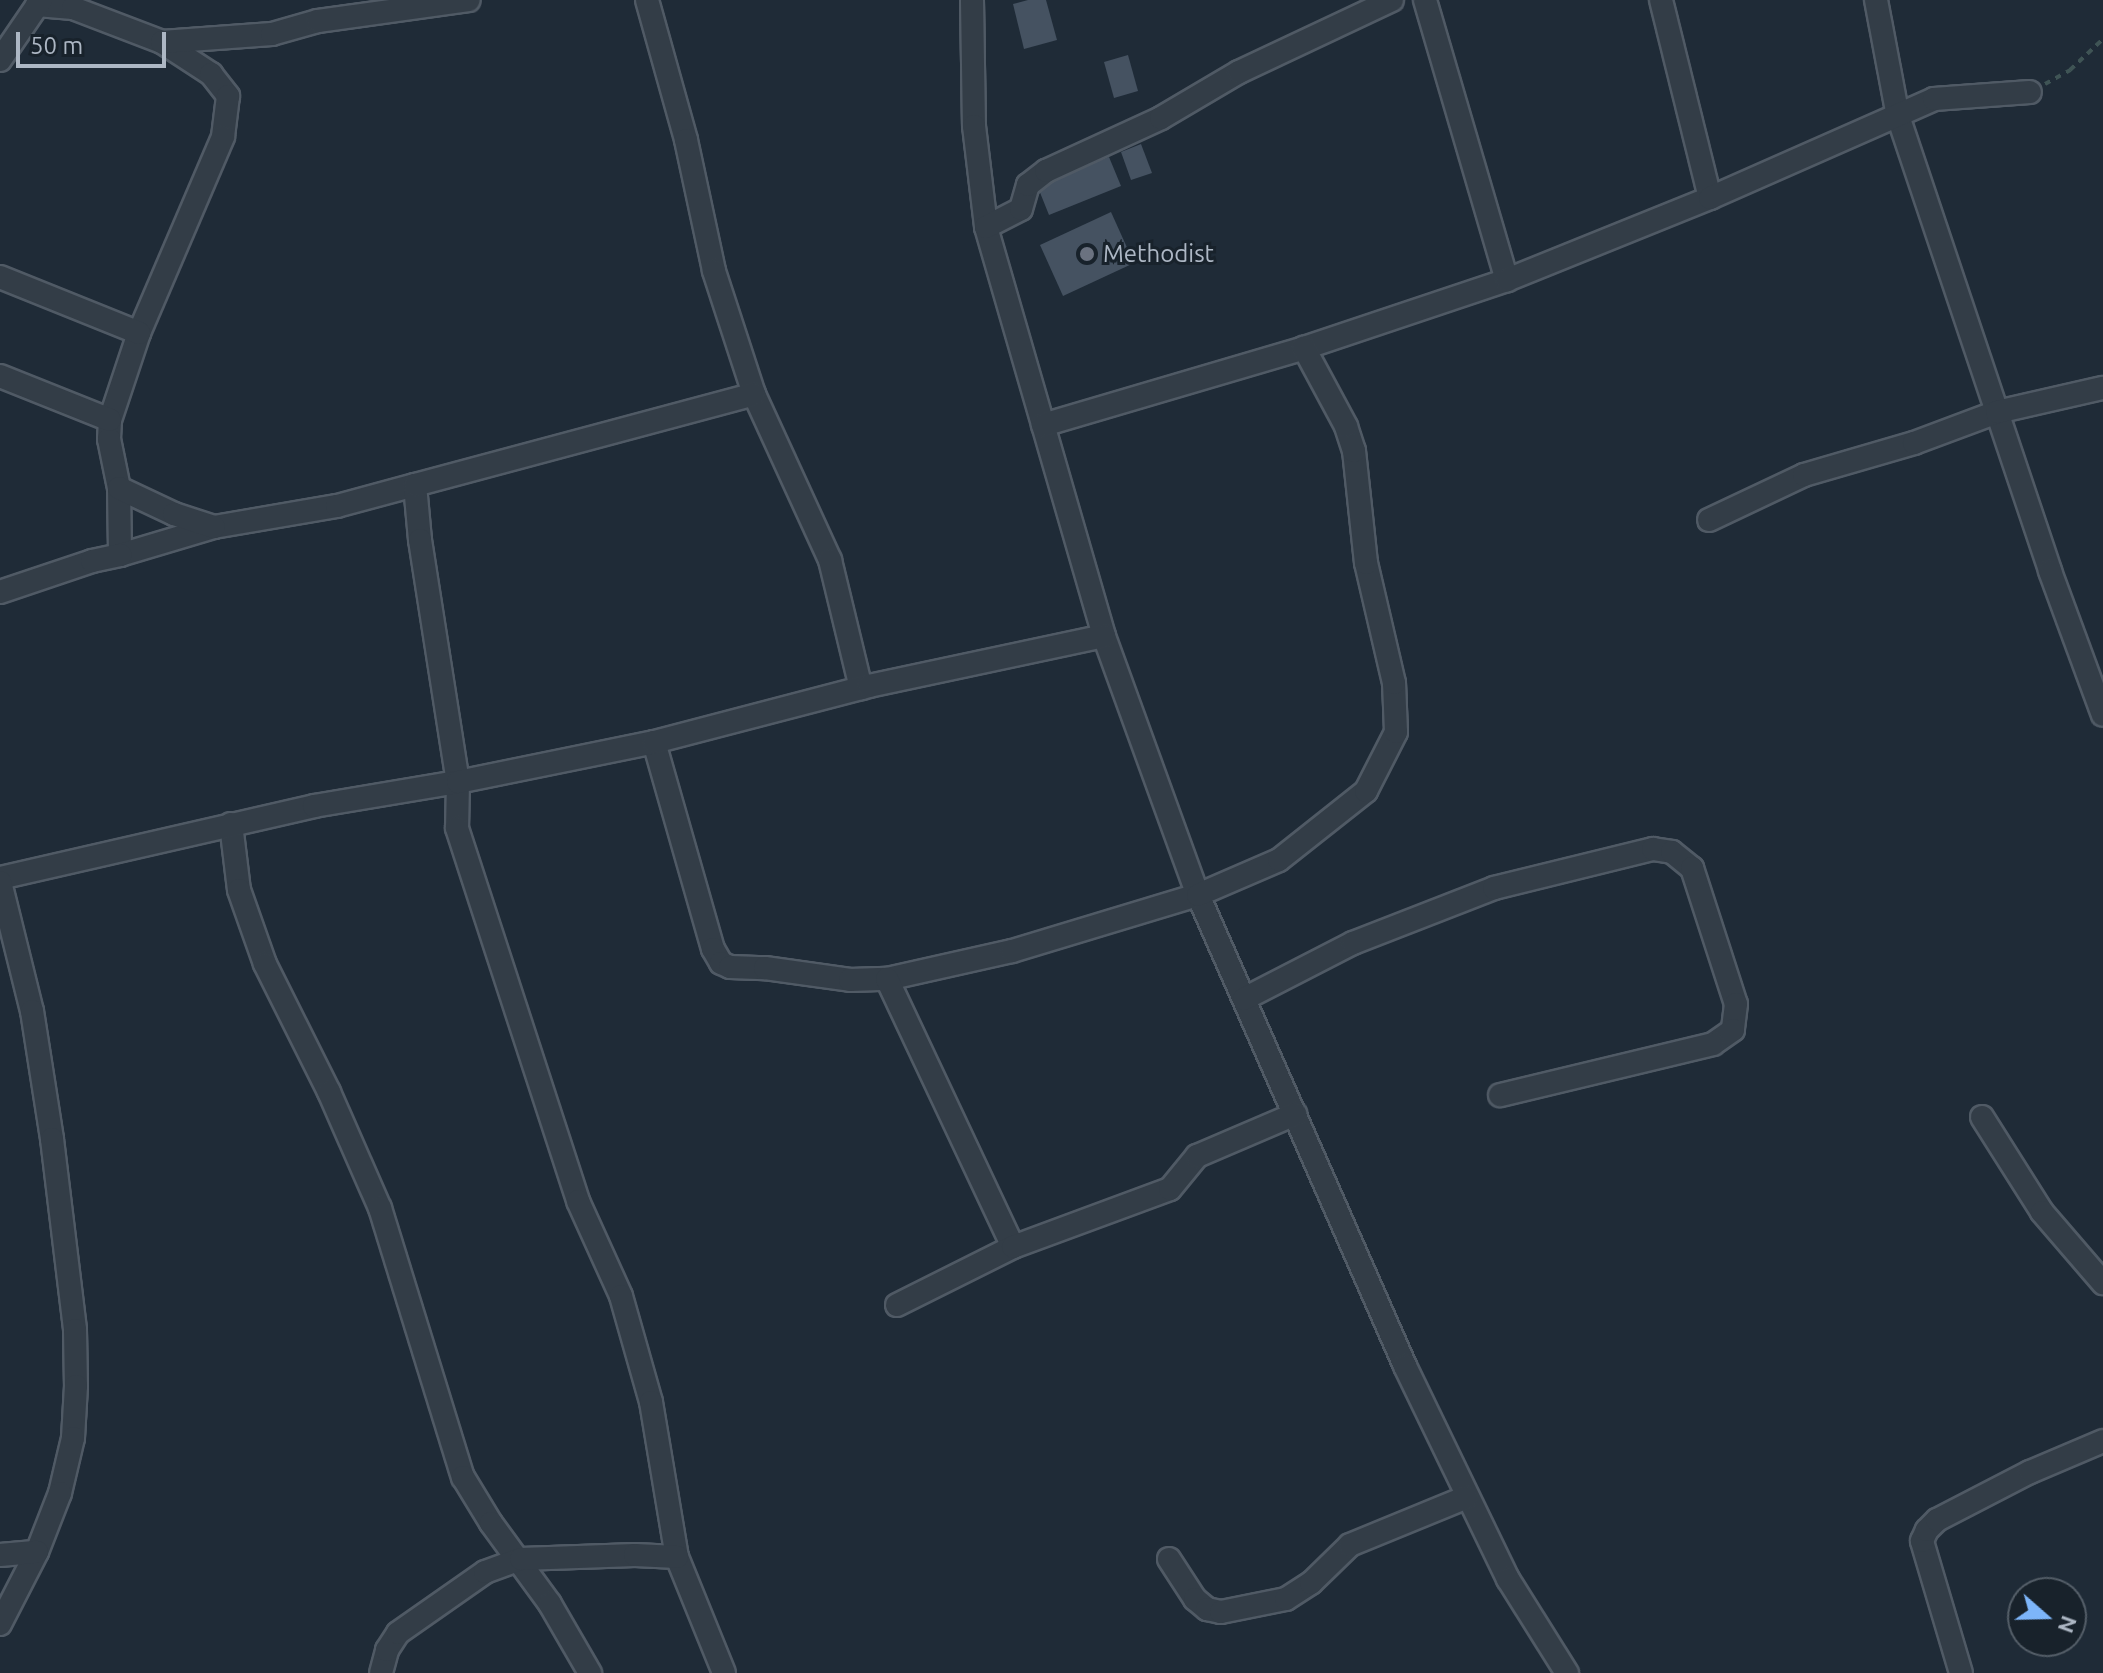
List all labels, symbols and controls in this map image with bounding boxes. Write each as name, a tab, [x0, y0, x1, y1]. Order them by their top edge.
scale bar	[20, 16, 170, 66]
text: 50 m	[30, 32, 83, 59]
place label: Methodist	[1103, 240, 1214, 268]
marker: Methodist	[1078, 245, 1096, 263]
north arrow	[2007, 1577, 2087, 1657]
text: N	[2054, 1613, 2083, 1637]

